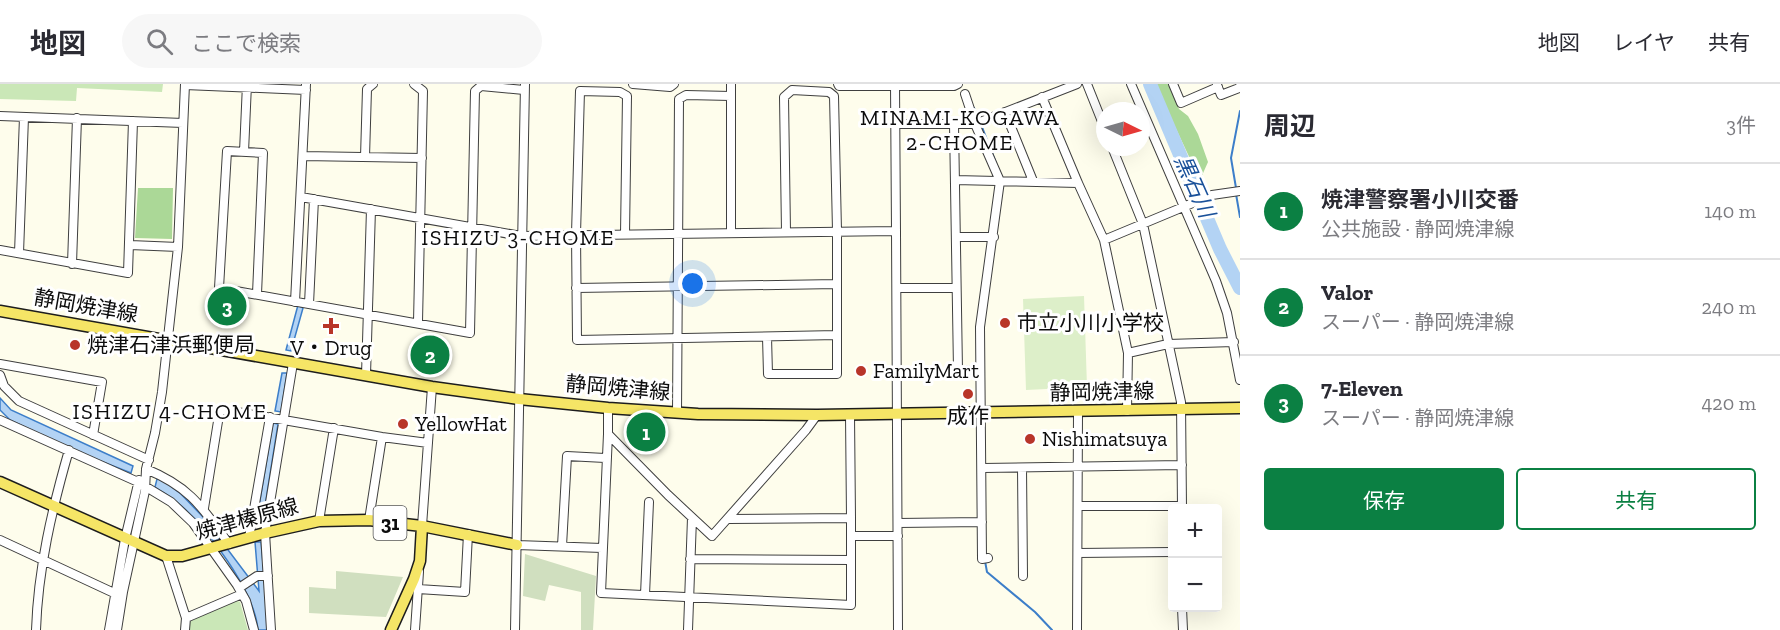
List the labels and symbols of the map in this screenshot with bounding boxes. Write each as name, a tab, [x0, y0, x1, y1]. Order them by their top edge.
north arrow	[1096, 102, 1150, 156]
district label: MINAMI-KOGAWA 2-CHOME	[860, 104, 1060, 156]
water label: 黒石川	[1169, 151, 1221, 224]
district label: ISHIZU 3-CHOME	[421, 224, 615, 251]
your location	[678, 269, 707, 298]
street label: 静岡焼津線	[32, 284, 140, 327]
pin: 3	[208, 284, 246, 328]
place label: 市立小川小学校	[1017, 310, 1164, 335]
marker: 市立小川小学校	[998, 316, 1012, 330]
marker: V・Drug	[324, 319, 338, 333]
place label: 焼津石津浜郵便局	[87, 332, 255, 357]
pin: 2	[410, 332, 450, 378]
place label: V・Drug	[289, 335, 372, 360]
marker: 焼津石津浜郵便局	[68, 338, 82, 352]
place label: FamilyMart	[873, 358, 979, 383]
marker: FamilyMart	[854, 364, 868, 378]
street label: 静岡焼津線	[565, 370, 671, 405]
street label: 静岡焼津線	[1049, 378, 1155, 405]
marker: 成作	[961, 387, 975, 401]
district label: ISHIZU 4-CHOME	[73, 398, 267, 425]
place label: 成作	[947, 403, 989, 428]
pin: 1	[626, 410, 666, 454]
place label: YellowHat	[414, 411, 507, 436]
marker: YellowHat	[396, 417, 410, 431]
place label: Nishimatsuya	[1042, 426, 1167, 451]
marker: Nishimatsuya	[1023, 432, 1037, 446]
street label: 焼津榛原線	[193, 493, 301, 544]
road number: 31	[374, 506, 406, 540]

